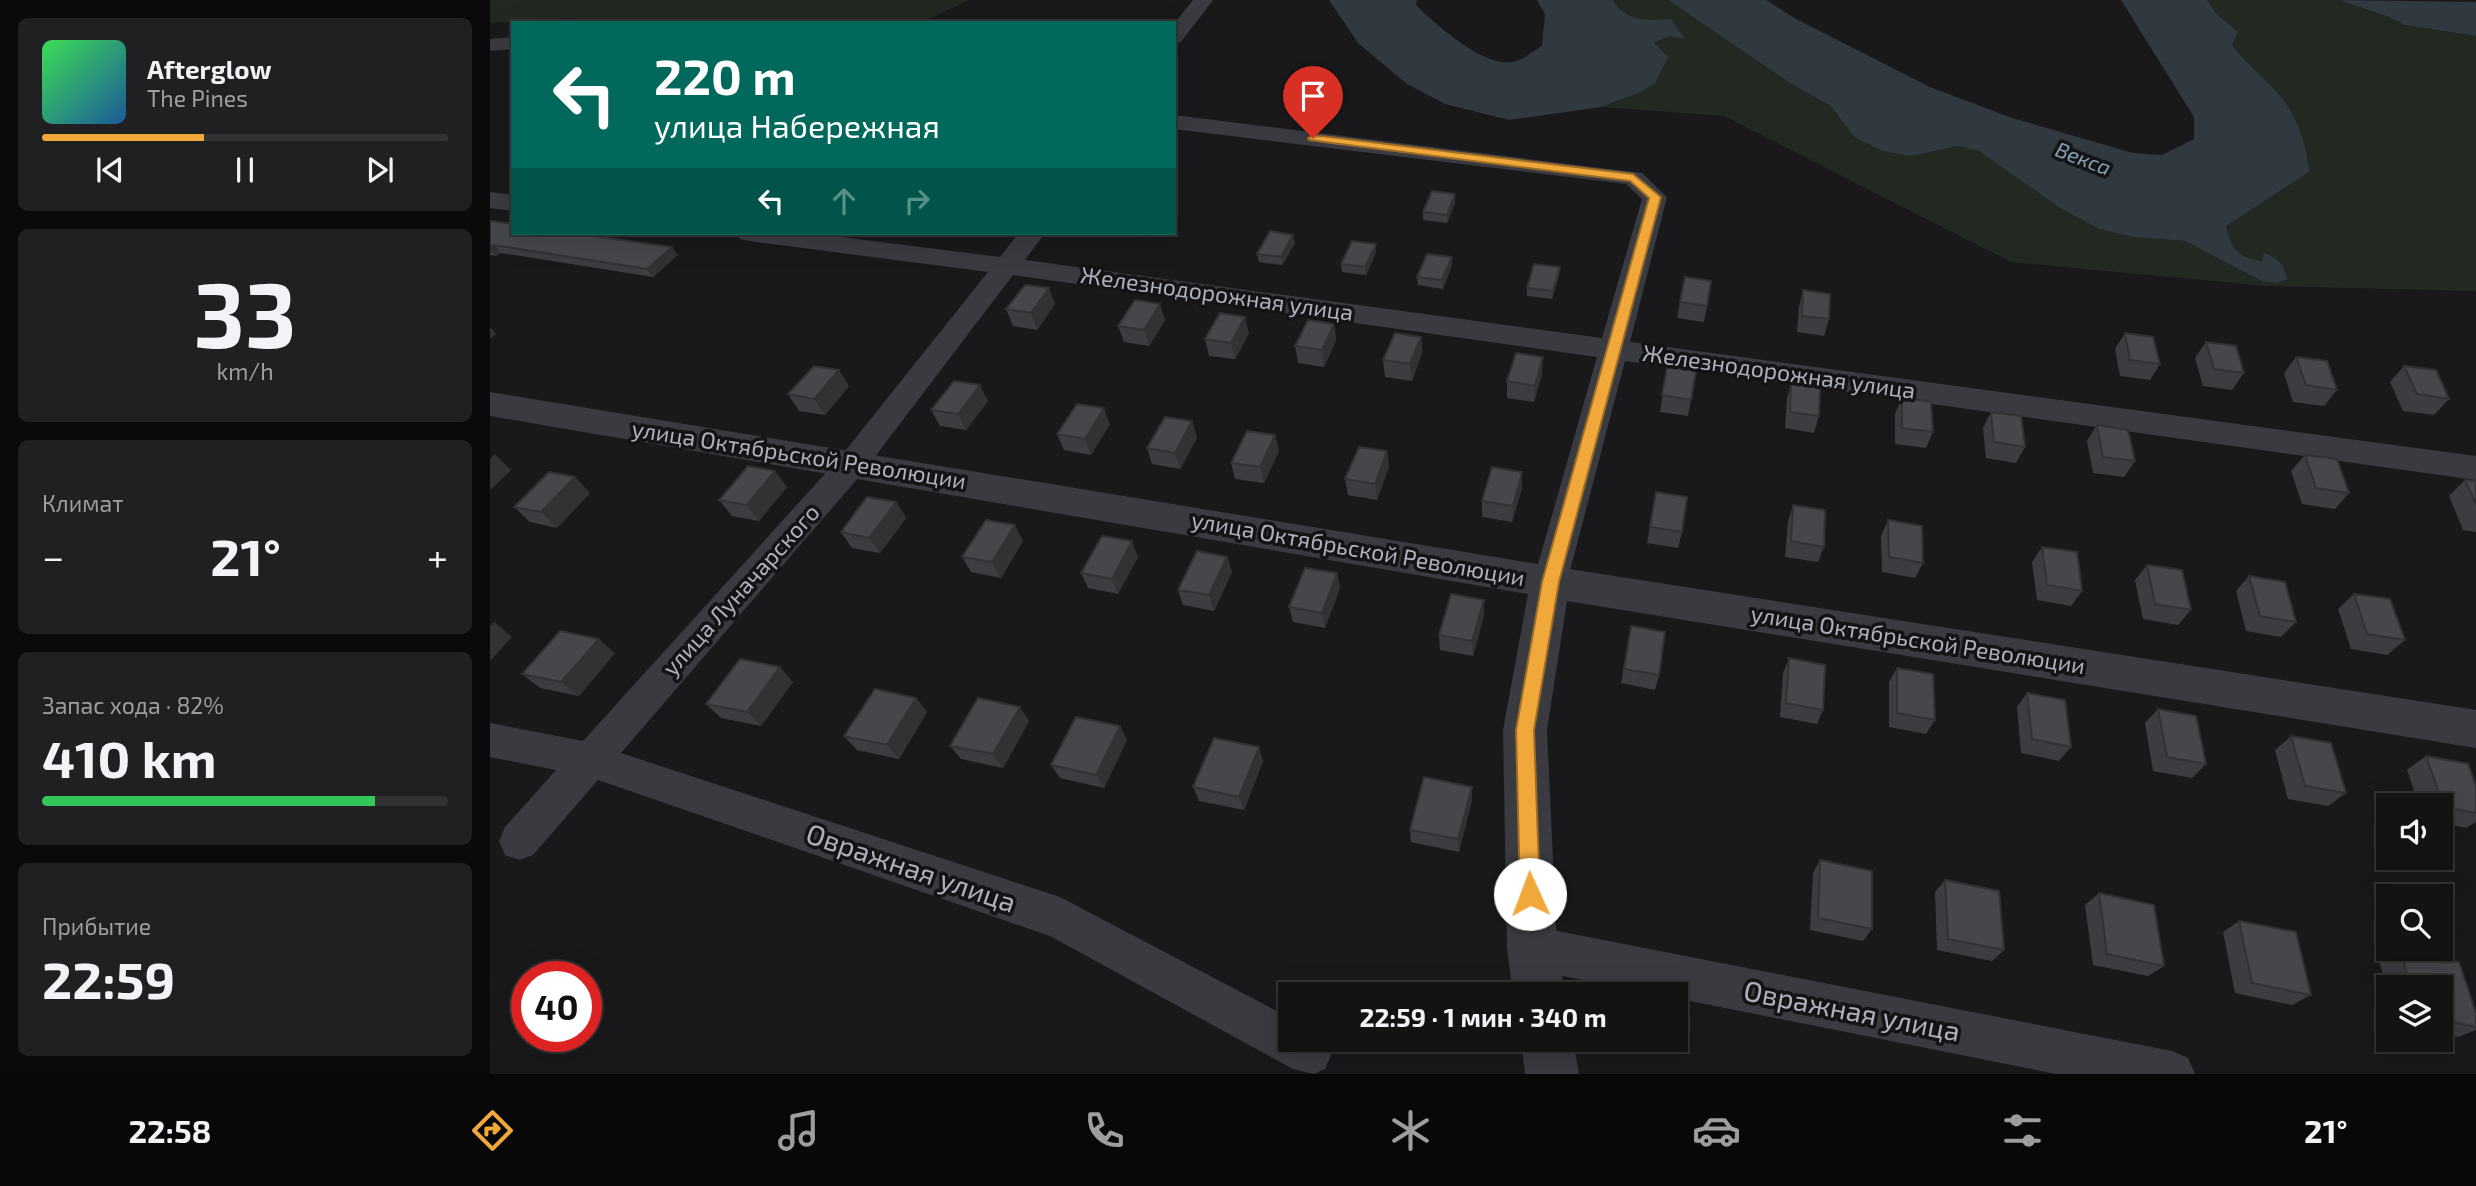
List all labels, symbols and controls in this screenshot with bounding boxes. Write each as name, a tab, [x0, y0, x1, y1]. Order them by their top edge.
text: 220 m	[654, 46, 796, 105]
icon: left	[539, 49, 630, 140]
text: Afterglow	[147, 53, 272, 84]
pin	[1283, 66, 1343, 138]
icon: arrive	[1294, 77, 1332, 115]
text: The Pines	[147, 84, 248, 112]
text: улица Набережная	[654, 106, 940, 144]
water label: Векса	[2052, 136, 2115, 180]
icon: previous	[91, 151, 129, 189]
icon: pause	[226, 151, 264, 189]
icon: next	[361, 151, 399, 189]
icon: left	[752, 182, 790, 220]
icon: ahead	[825, 182, 863, 220]
icon: right	[898, 182, 936, 220]
text: 33	[193, 257, 297, 366]
street label: Железнодорожная улица	[1079, 260, 1355, 327]
street label: Железнодорожная улица	[1641, 338, 1917, 405]
text: km/h	[216, 357, 274, 385]
street label: улица Октябрьской Революции	[630, 414, 968, 495]
text: Климат	[42, 489, 123, 517]
street label: улица Луначарского	[656, 498, 825, 682]
street label: улица Октябрьской Революции	[1189, 505, 1527, 592]
text: 21°	[210, 524, 281, 586]
text: −	[42, 533, 64, 579]
text: +	[427, 533, 448, 579]
street label: улица Октябрьской Революции	[1749, 599, 2087, 680]
text: Запас хода · 82%	[42, 691, 224, 719]
text: 410 km	[42, 726, 217, 788]
map controls	[2376, 793, 2453, 1052]
button: sound	[2376, 793, 2453, 870]
street label: Овражная улица	[802, 815, 1021, 919]
position arrow	[1493, 857, 1567, 931]
button: search	[2376, 884, 2453, 961]
text: Прибытие	[42, 912, 151, 940]
text: 22:59	[42, 947, 175, 1009]
speed limit sign: 40	[511, 961, 602, 1052]
street label: Овражная улица	[1741, 972, 1963, 1048]
button: layers	[2376, 975, 2453, 1052]
text: 22:59 · 1 мин · 340 m	[1359, 1001, 1607, 1032]
icon: directions	[468, 1106, 517, 1155]
icon: music	[774, 1106, 823, 1155]
icon: phone	[1080, 1106, 1129, 1155]
icon: climate	[1386, 1106, 1435, 1155]
icon: car	[1692, 1106, 1741, 1155]
icon: filters	[1998, 1106, 2047, 1155]
text: 22:58	[128, 1111, 211, 1149]
text: 21°	[2304, 1111, 2347, 1149]

